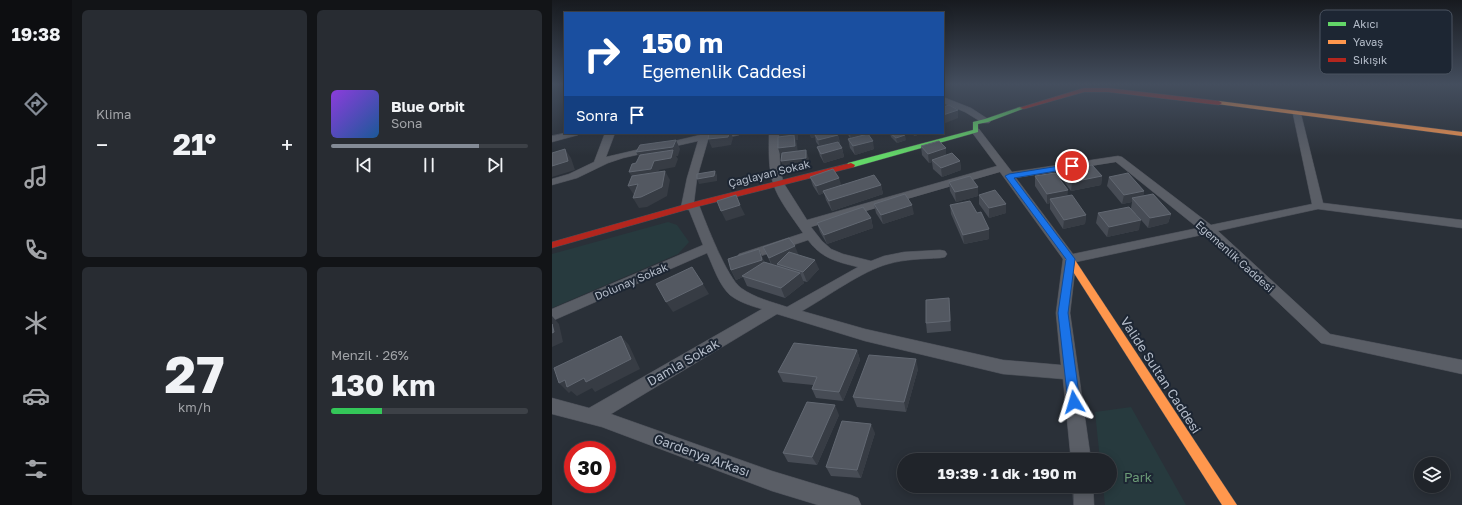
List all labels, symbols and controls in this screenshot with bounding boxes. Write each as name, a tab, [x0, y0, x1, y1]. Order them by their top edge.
legend	[1320, 10, 1452, 74]
text: Akıcı	[1353, 17, 1378, 30]
text: 19:38	[12, 23, 60, 45]
text: 150 m	[642, 26, 723, 59]
icon: right	[576, 28, 628, 80]
text: Yavaş	[1353, 35, 1383, 48]
text: Sıkışık	[1353, 53, 1387, 66]
text: Egemenlik Caddesi	[642, 60, 806, 82]
icon: directions	[22, 90, 50, 118]
text: Blue Orbit	[391, 97, 465, 115]
icon: arrive	[626, 104, 648, 126]
text: Klima	[96, 106, 131, 122]
text: Sonra	[576, 106, 618, 124]
text: Sona	[391, 115, 422, 131]
text: 21°	[173, 126, 216, 162]
text: −	[96, 131, 108, 158]
text: +	[281, 131, 293, 158]
pin	[1055, 149, 1089, 183]
icon: previous	[353, 154, 375, 176]
icon: pause	[418, 154, 440, 176]
icon: next	[484, 154, 506, 176]
icon: arrive	[1061, 155, 1083, 177]
street label: Çağlayan Sokak	[727, 157, 811, 189]
icon: music	[22, 163, 50, 191]
street label: Egemenlik Caddesi	[1193, 218, 1277, 294]
icon: phone	[22, 236, 50, 264]
street label: Dolunay Sokak	[592, 260, 670, 302]
icon: climate	[22, 309, 50, 337]
street label: Valide Sultan Caddesi	[1117, 314, 1205, 436]
street label: Damla Sokak	[644, 335, 723, 389]
text: 27	[164, 342, 225, 404]
text: Menzil · 26%	[331, 347, 409, 363]
text: 130 km	[331, 367, 435, 403]
position arrow	[1053, 381, 1095, 423]
icon: car	[22, 382, 50, 410]
text: km/h	[178, 399, 211, 415]
street label: Gardenya Arkası	[652, 430, 752, 480]
speed limit sign: 30	[564, 441, 616, 493]
icon: filters	[22, 455, 50, 483]
map controls	[1414, 457, 1450, 493]
button: layers	[1414, 457, 1450, 493]
text: 19:39 · 1 dk · 190 m	[938, 464, 1076, 482]
park label: Park	[1124, 469, 1153, 485]

